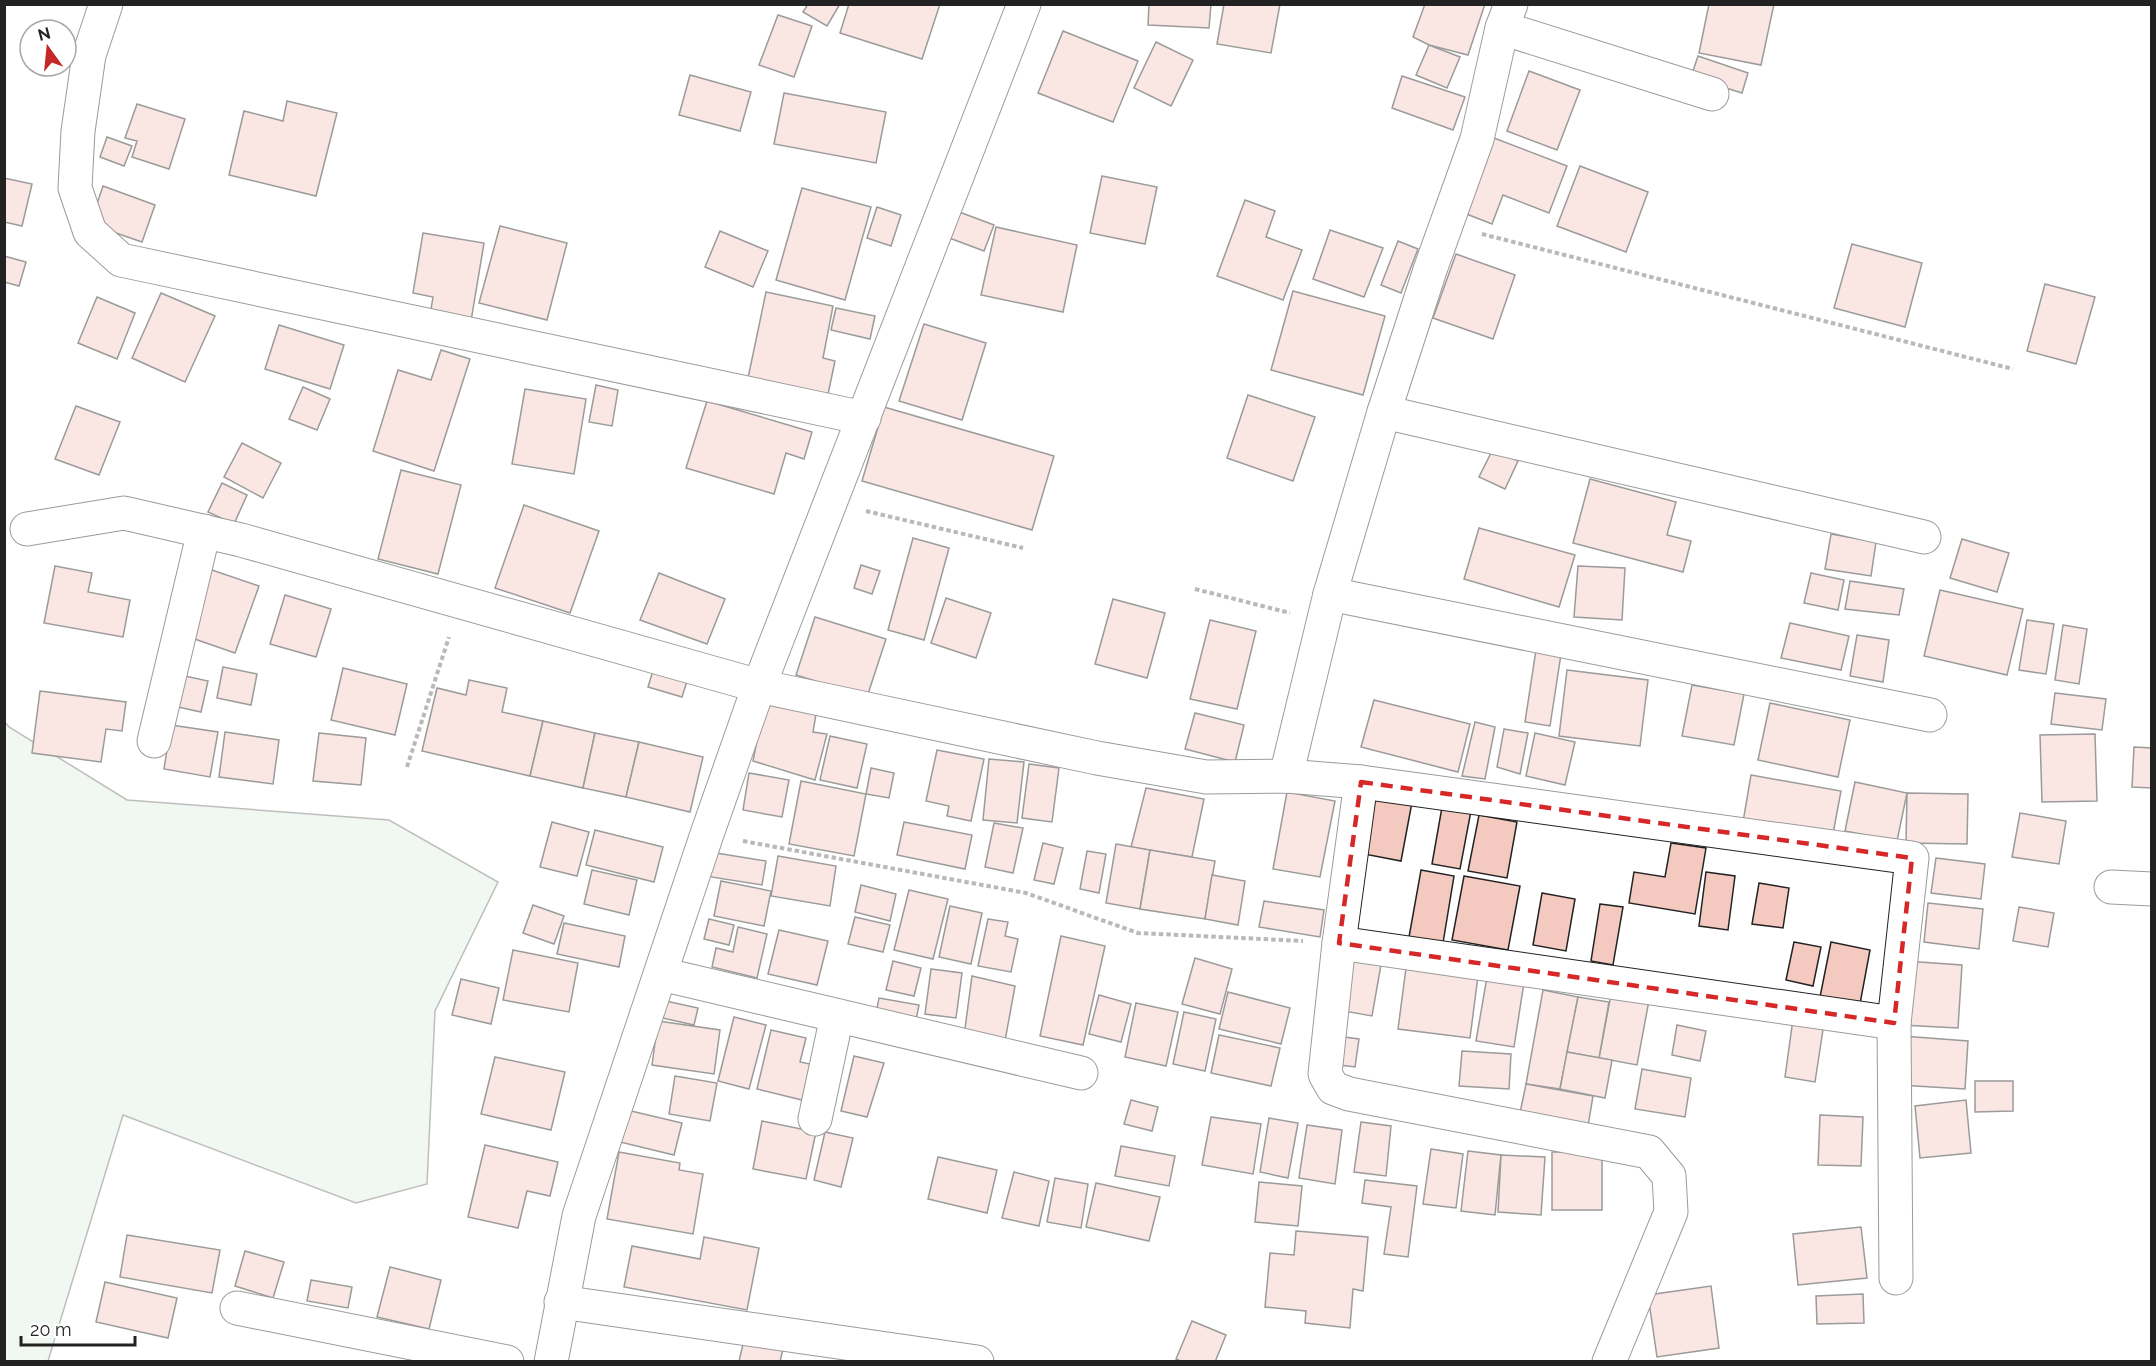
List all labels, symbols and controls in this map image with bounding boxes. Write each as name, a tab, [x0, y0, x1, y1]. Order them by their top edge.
north arrow	[18, 18, 78, 78]
text: N	[36, 23, 53, 45]
scale bar	[21, 1309, 135, 1347]
text: 20 m	[30, 1319, 72, 1340]

